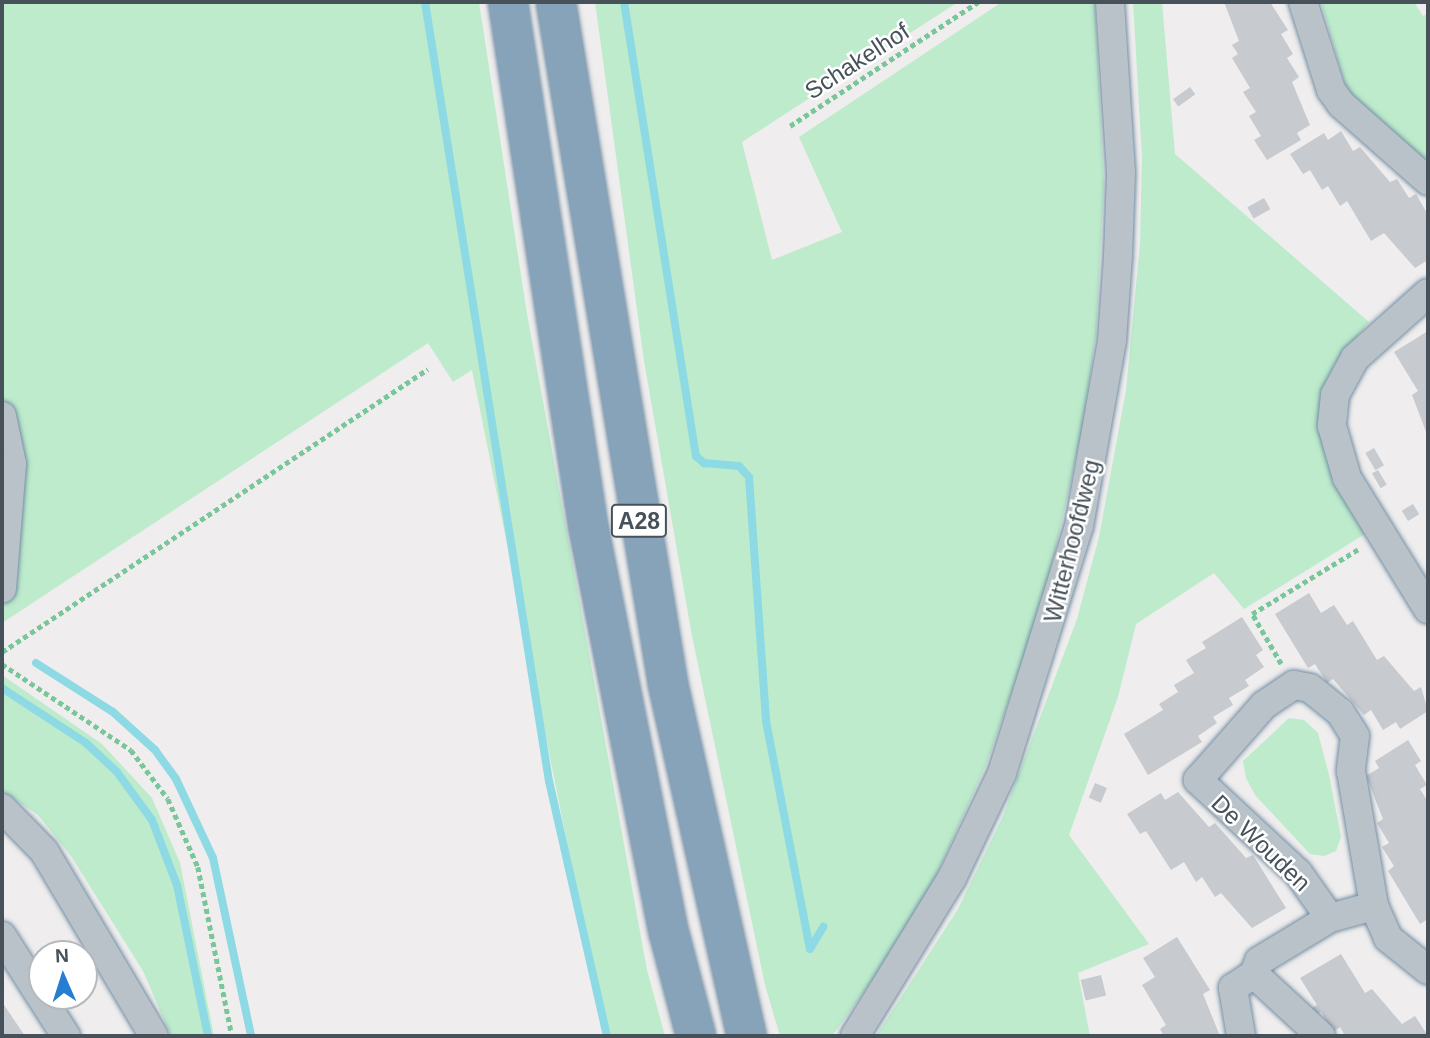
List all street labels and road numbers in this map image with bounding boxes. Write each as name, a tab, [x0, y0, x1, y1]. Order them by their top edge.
street label: Schakelhof	[799, 17, 915, 105]
street label: Witterhoofdweg	[1038, 457, 1106, 625]
road number: A28	[609, 502, 669, 540]
street label: De Wouden	[1206, 789, 1316, 897]

